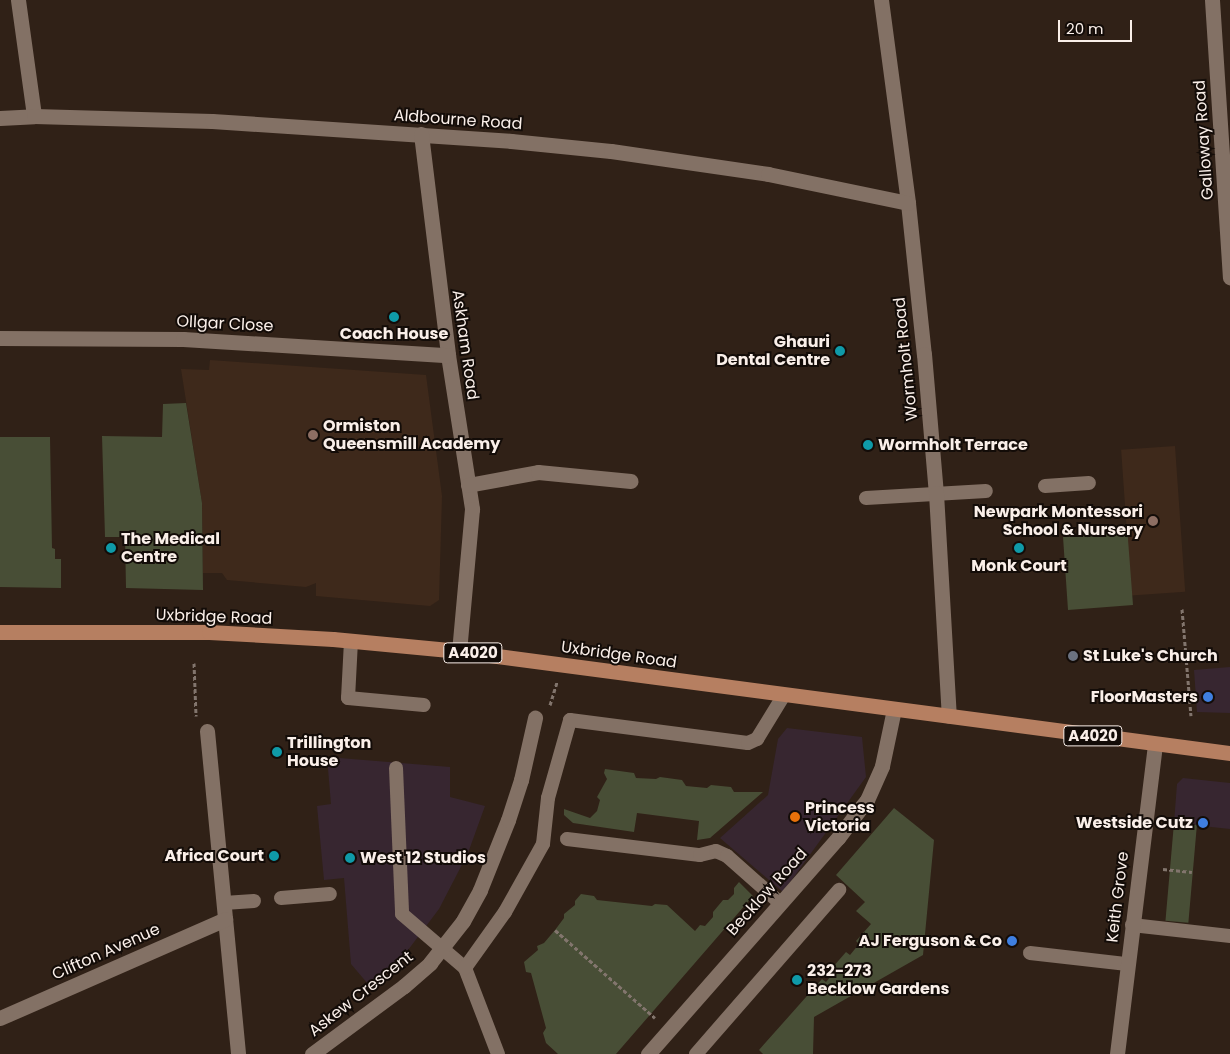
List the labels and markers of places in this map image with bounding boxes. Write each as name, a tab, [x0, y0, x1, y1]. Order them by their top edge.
marker: Coach House	[388, 311, 400, 323]
place label: Coach House	[340, 324, 448, 344]
place label: Ghauri Dental Centre	[716, 332, 830, 370]
marker: Ghauri Dental Centre	[834, 345, 846, 357]
place label: Ormiston Queensmill Academy	[323, 416, 500, 454]
marker: Ormiston Queensmill Academy	[307, 429, 319, 441]
place label: Wormholt Terrace	[878, 435, 1028, 455]
marker: Wormholt Terrace	[862, 439, 874, 451]
place label: Newpark Montessori School & Nursery	[974, 502, 1143, 540]
marker: Newpark Montessori School & Nursery	[1147, 515, 1159, 527]
place label: The Medical Centre	[121, 529, 220, 567]
marker: The Medical Centre	[105, 542, 117, 554]
marker: Monk Court	[1013, 542, 1025, 554]
place label: Monk Court	[971, 556, 1067, 576]
place label: St Luke's Church	[1083, 646, 1218, 666]
marker: St Luke's Church	[1067, 650, 1079, 662]
place label: FloorMasters	[1091, 687, 1198, 707]
marker: FloorMasters	[1202, 691, 1214, 703]
place label: Trillington House	[287, 733, 371, 771]
marker: Trillington House	[271, 746, 283, 758]
place label: Princess Victoria	[805, 798, 875, 836]
marker: Princess Victoria	[789, 811, 801, 823]
place label: Westside Cutz	[1076, 813, 1193, 833]
marker: Westside Cutz	[1197, 817, 1209, 829]
place label: Africa Court	[164, 846, 264, 866]
place label: West 12 Studios	[360, 848, 486, 868]
marker: Africa Court	[268, 850, 280, 862]
marker: West 12 Studios	[344, 852, 356, 864]
place label: AJ Ferguson & Co	[859, 931, 1002, 951]
marker: AJ Ferguson & Co	[1006, 935, 1018, 947]
place label: 232-273 Becklow Gardens	[807, 961, 949, 999]
marker: 232-273 Becklow Gardens	[791, 974, 803, 986]

